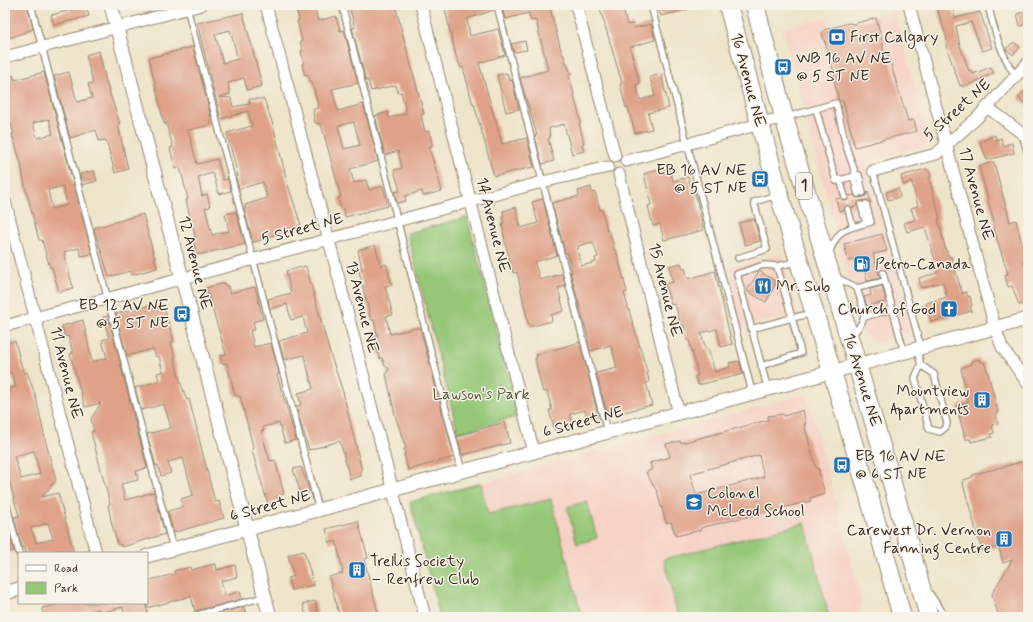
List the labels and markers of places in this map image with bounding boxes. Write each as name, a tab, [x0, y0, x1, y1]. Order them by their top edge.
bank icon: First Calgary	[827, 27, 847, 47]
place label: First Calgary	[850, 27, 938, 49]
place label: WB 16 AV NE @ 5 ST NE	[796, 48, 892, 87]
bus stop icon: WB 16 AV NE @ 5 ST NE	[773, 57, 793, 77]
place label: EB 16 AV NE @ 5 ST NE	[656, 160, 747, 199]
bus stop icon: EB 16 AV NE @ 5 ST NE	[750, 169, 770, 189]
fuel station icon: Petro-Canada	[852, 254, 872, 274]
place label: Petro-Canada	[875, 254, 971, 275]
restaurant icon: Mr. Sub	[753, 276, 773, 296]
place label: Mr. Sub	[776, 276, 830, 297]
place label: EB 12 AV NE @ 5 ST NE	[79, 295, 169, 334]
place label: Church of God	[838, 299, 936, 320]
church icon: Church of God	[939, 299, 959, 319]
bus stop icon: EB 12 AV NE @ 5 ST NE	[172, 304, 192, 324]
place label: Mountview Apartments	[890, 381, 969, 421]
building icon: Mountview Apartments	[972, 390, 992, 410]
place label: EB 16 AV NE @ 6 ST NE	[855, 446, 946, 485]
bus stop icon: EB 16 AV NE @ 6 ST NE	[832, 455, 852, 475]
place label: Colonel McLeod School	[707, 483, 805, 522]
school or university icon: Colonel McLeod School	[684, 492, 704, 512]
place label: Carewest Dr. Vernon Fanning Centre	[847, 520, 991, 560]
building icon: Carewest Dr. Vernon Fanning Centre	[994, 529, 1014, 549]
place label: Trellis Society – Renfrew Club	[370, 551, 479, 590]
building icon: Trellis Society – Renfrew Club	[347, 560, 367, 580]

